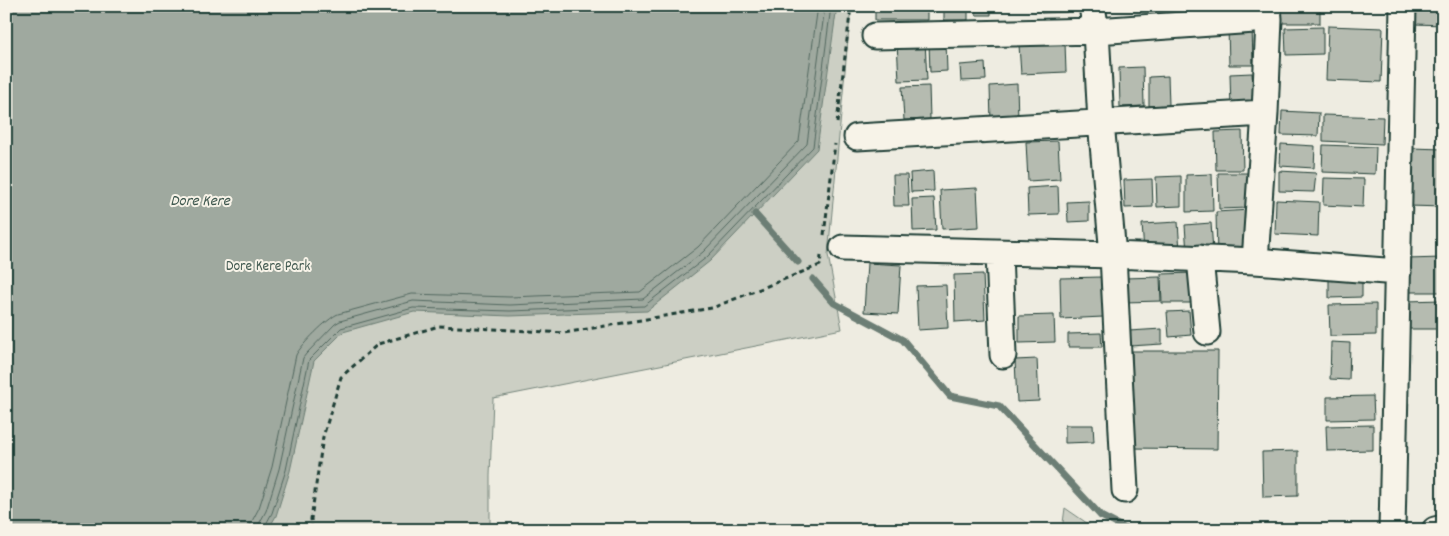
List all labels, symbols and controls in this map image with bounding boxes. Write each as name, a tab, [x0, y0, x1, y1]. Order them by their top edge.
water label: Dore Kere	[170, 190, 231, 213]
park label: Dore Kere Park	[226, 256, 310, 278]

